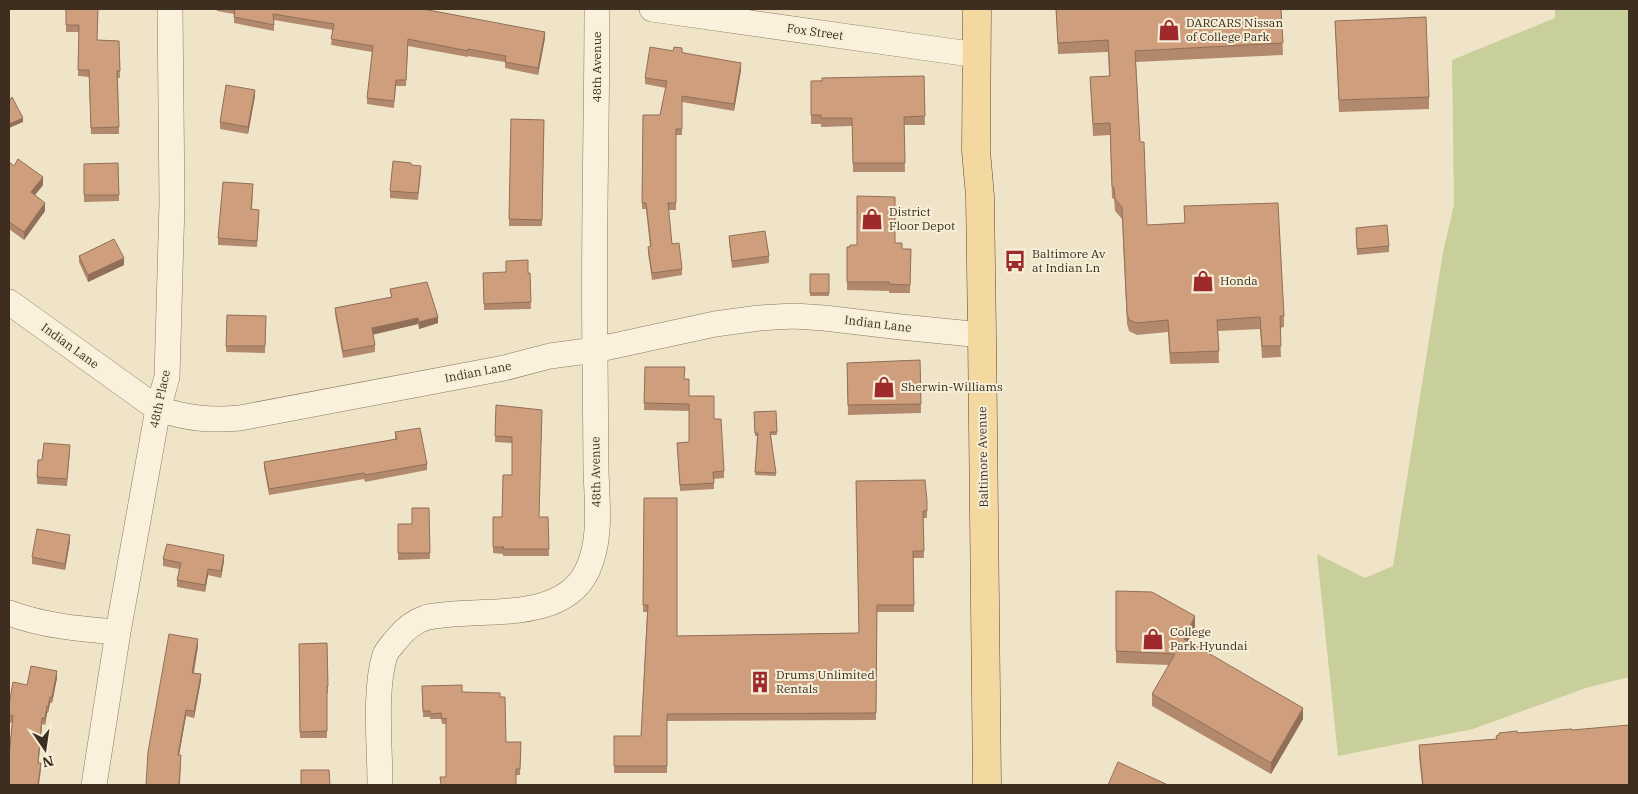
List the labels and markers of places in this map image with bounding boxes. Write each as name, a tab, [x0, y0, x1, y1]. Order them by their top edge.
place label: DARCARS Nissan of College Park	[1186, 15, 1283, 44]
shop icon: DARCARS Nissan of College Park	[1156, 17, 1182, 43]
place label: District Floor Depot	[889, 204, 955, 233]
shop icon: District Floor Depot	[859, 206, 885, 232]
place label: Baltimore Av at Indian Ln	[1032, 246, 1106, 275]
bus stop icon: Baltimore Av at Indian Ln	[1002, 248, 1028, 274]
shop icon: Honda	[1190, 268, 1216, 294]
place label: Honda	[1220, 273, 1258, 288]
shop icon: Sherwin-Williams	[871, 374, 897, 400]
place label: Sherwin-Williams	[901, 379, 1003, 394]
place label: College Park Hyundai	[1170, 624, 1248, 653]
shop icon: College Park Hyundai	[1140, 626, 1166, 652]
place label: Drums Unlimited Rentals	[776, 667, 875, 696]
building icon: Drums Unlimited Rentals	[747, 669, 773, 695]

